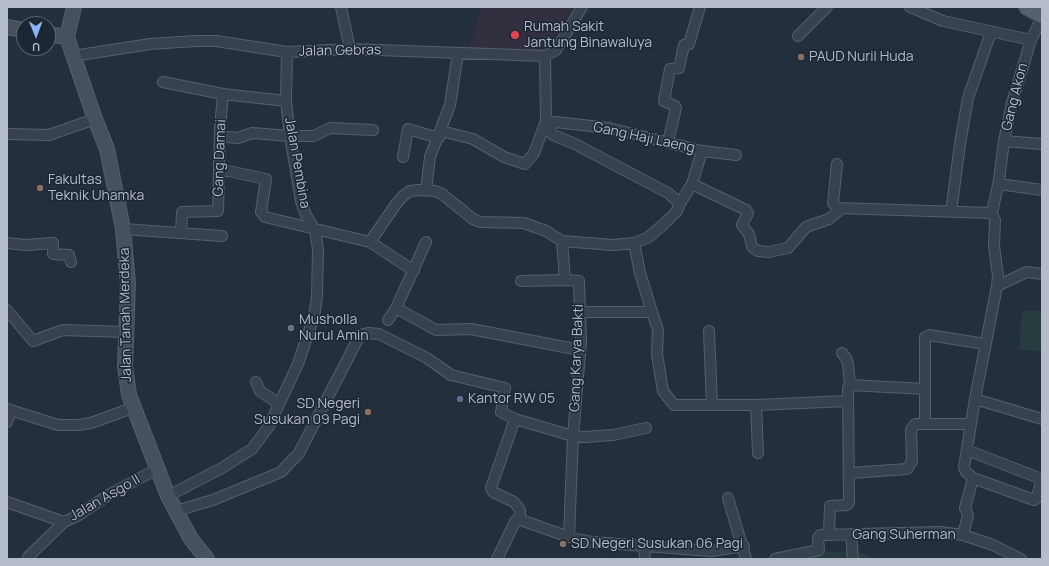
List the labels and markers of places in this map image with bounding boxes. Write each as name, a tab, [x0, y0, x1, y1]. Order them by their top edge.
place label: Rumah Sakit Jantung Binawaluya	[524, 19, 652, 52]
marker: Rumah Sakit Jantung Binawaluya	[509, 29, 521, 41]
place label: PAUD Nuril Huda	[809, 49, 914, 65]
marker: PAUD Nuril Huda	[796, 52, 806, 62]
place label: Fakultas Teknik Uhamka	[48, 172, 144, 204]
marker: Fakultas Teknik Uhamka	[35, 183, 45, 193]
place label: Musholla Nurul Amin	[299, 312, 369, 344]
marker: Musholla Nurul Amin	[286, 323, 296, 333]
place label: Kantor RW 05	[468, 391, 555, 407]
marker: Kantor RW 05	[455, 394, 465, 404]
place label: SD Negeri Susukan 09 Pagi	[254, 396, 360, 428]
marker: SD Negeri Susukan 09 Pagi	[363, 407, 373, 417]
place label: SD Negeri Susukan 06 Pagi	[571, 536, 743, 552]
marker: SD Negeri Susukan 06 Pagi	[558, 539, 568, 549]

